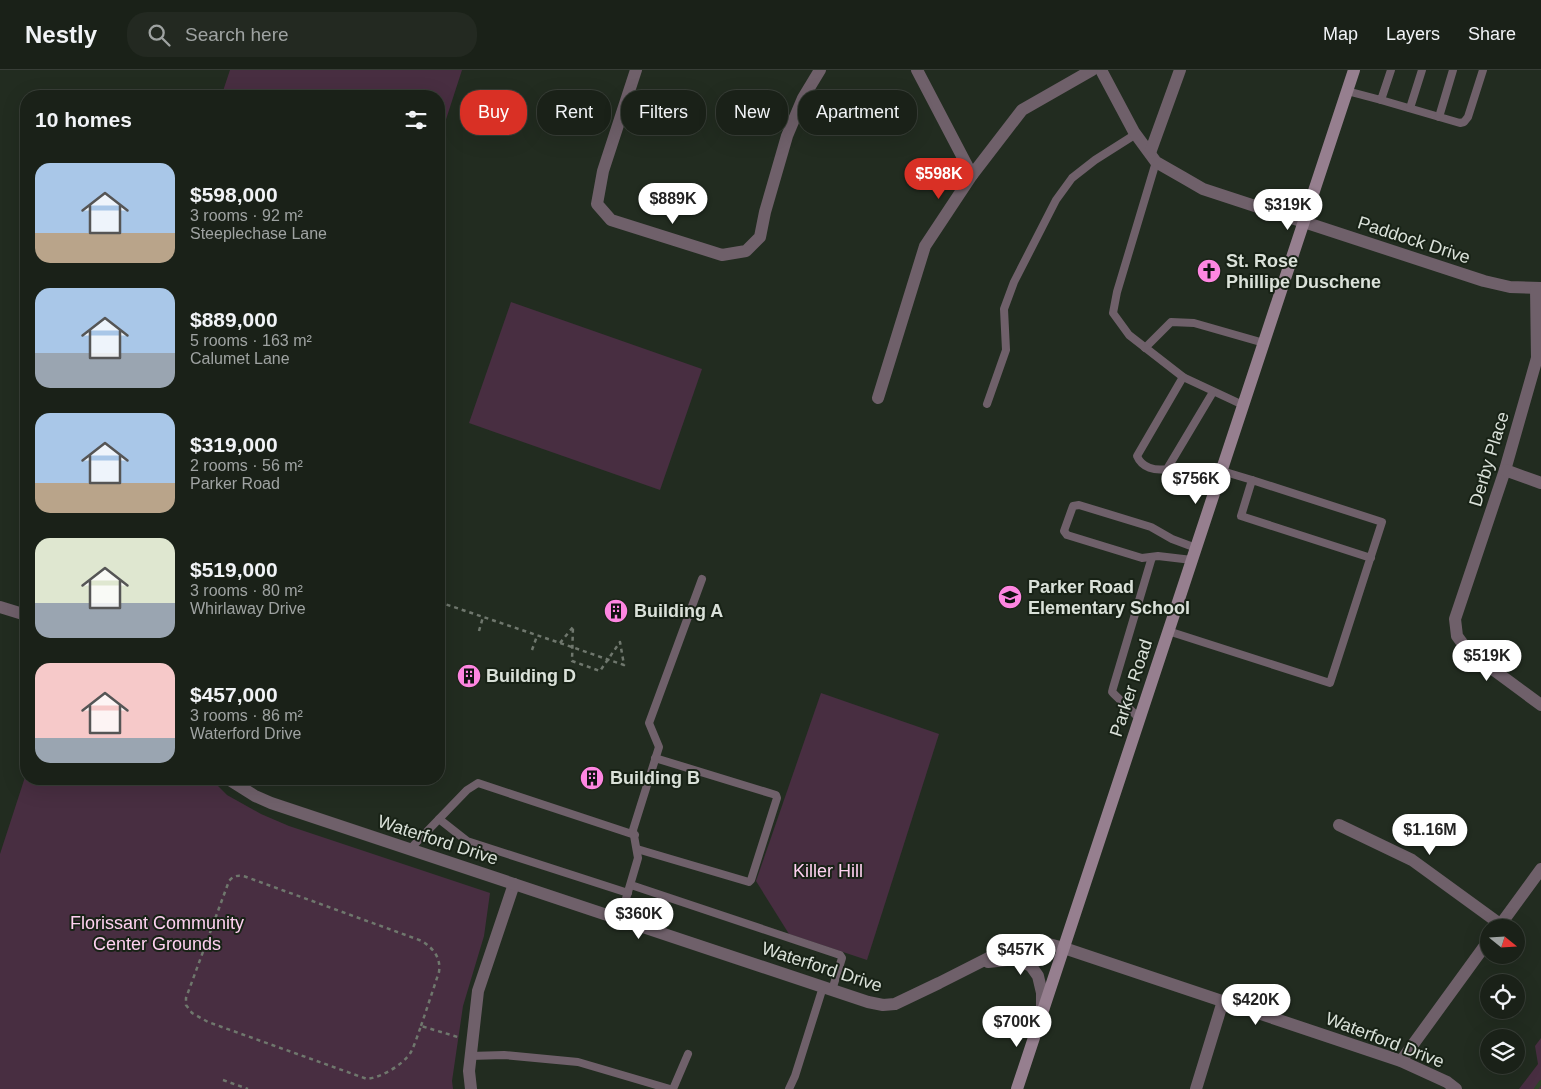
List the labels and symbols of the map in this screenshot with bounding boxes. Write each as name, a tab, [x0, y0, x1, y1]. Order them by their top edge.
pin: $598K	[904, 158, 974, 200]
pin: $889K	[638, 182, 708, 225]
pin: $319K	[1253, 189, 1323, 231]
street label: Paddock Drive	[1355, 212, 1473, 268]
place label: St. Rose Phillipe Duschene	[1226, 251, 1381, 292]
church icon: St. Rose Phillipe Duschene	[1196, 258, 1222, 284]
street label: Derby Place	[1465, 409, 1513, 509]
pin: $756K	[1161, 462, 1231, 505]
place label: Parker Road Elementary School	[1028, 577, 1190, 618]
school or university icon: Parker Road Elementary School	[997, 584, 1023, 610]
building icon: Building A	[603, 598, 629, 624]
place label: Building A	[634, 601, 723, 621]
street label: Parker Road	[1106, 637, 1156, 739]
pin: $519K	[1452, 640, 1522, 682]
building icon: Building D	[456, 663, 482, 689]
place label: Building D	[486, 666, 576, 686]
building icon: Building B	[579, 765, 605, 791]
place label: Building B	[610, 768, 700, 788]
street label: Waterford Drive	[375, 811, 501, 869]
pin: $1.16M	[1389, 814, 1471, 856]
park label: Killer Hill	[793, 861, 863, 881]
pin: $360K	[604, 898, 674, 940]
park label: Florissant Community Center Grounds	[70, 913, 244, 954]
north arrow	[1480, 919, 1525, 964]
pin: $457K	[986, 934, 1056, 976]
street label: Waterford Drive	[759, 938, 885, 996]
pin: $420K	[1221, 984, 1291, 1026]
pin: $700K	[982, 1006, 1052, 1048]
street label: Waterford Drive	[1323, 1008, 1447, 1072]

